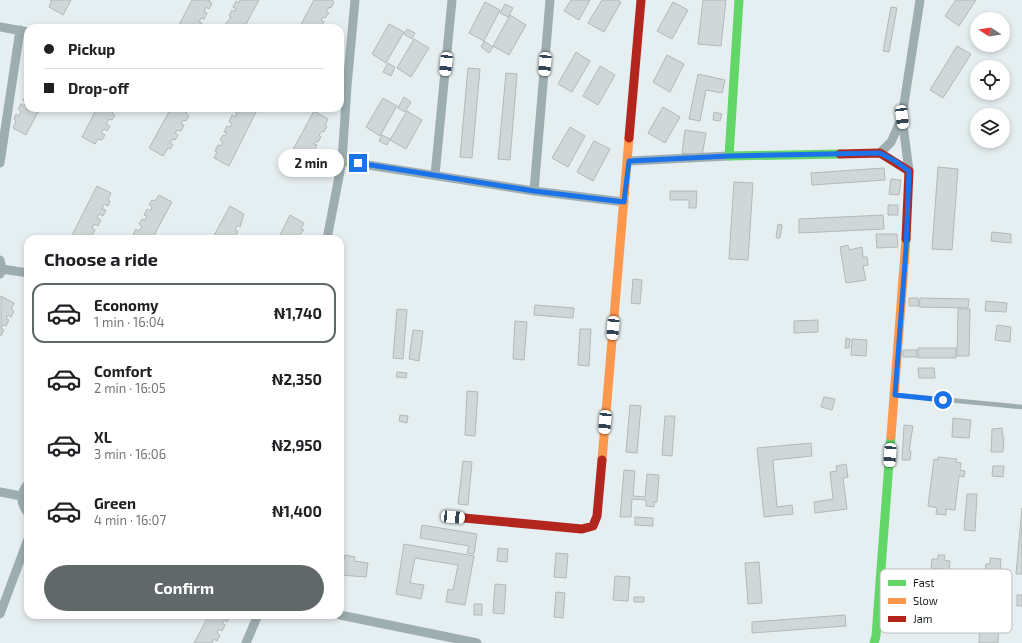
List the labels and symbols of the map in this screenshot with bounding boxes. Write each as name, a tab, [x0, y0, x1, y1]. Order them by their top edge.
north arrow	[970, 12, 1010, 52]
car	[439, 51, 453, 77]
car	[538, 52, 552, 76]
car	[895, 104, 909, 130]
callout: 2 min	[278, 149, 344, 177]
route end	[349, 154, 367, 172]
car	[606, 316, 620, 340]
route start	[934, 391, 952, 409]
car	[598, 410, 612, 434]
car	[883, 443, 897, 467]
car	[441, 510, 465, 524]
legend	[880, 569, 1012, 633]
text: Fast	[913, 576, 935, 589]
text: Slow	[913, 594, 938, 607]
text: Jam	[913, 612, 932, 625]

